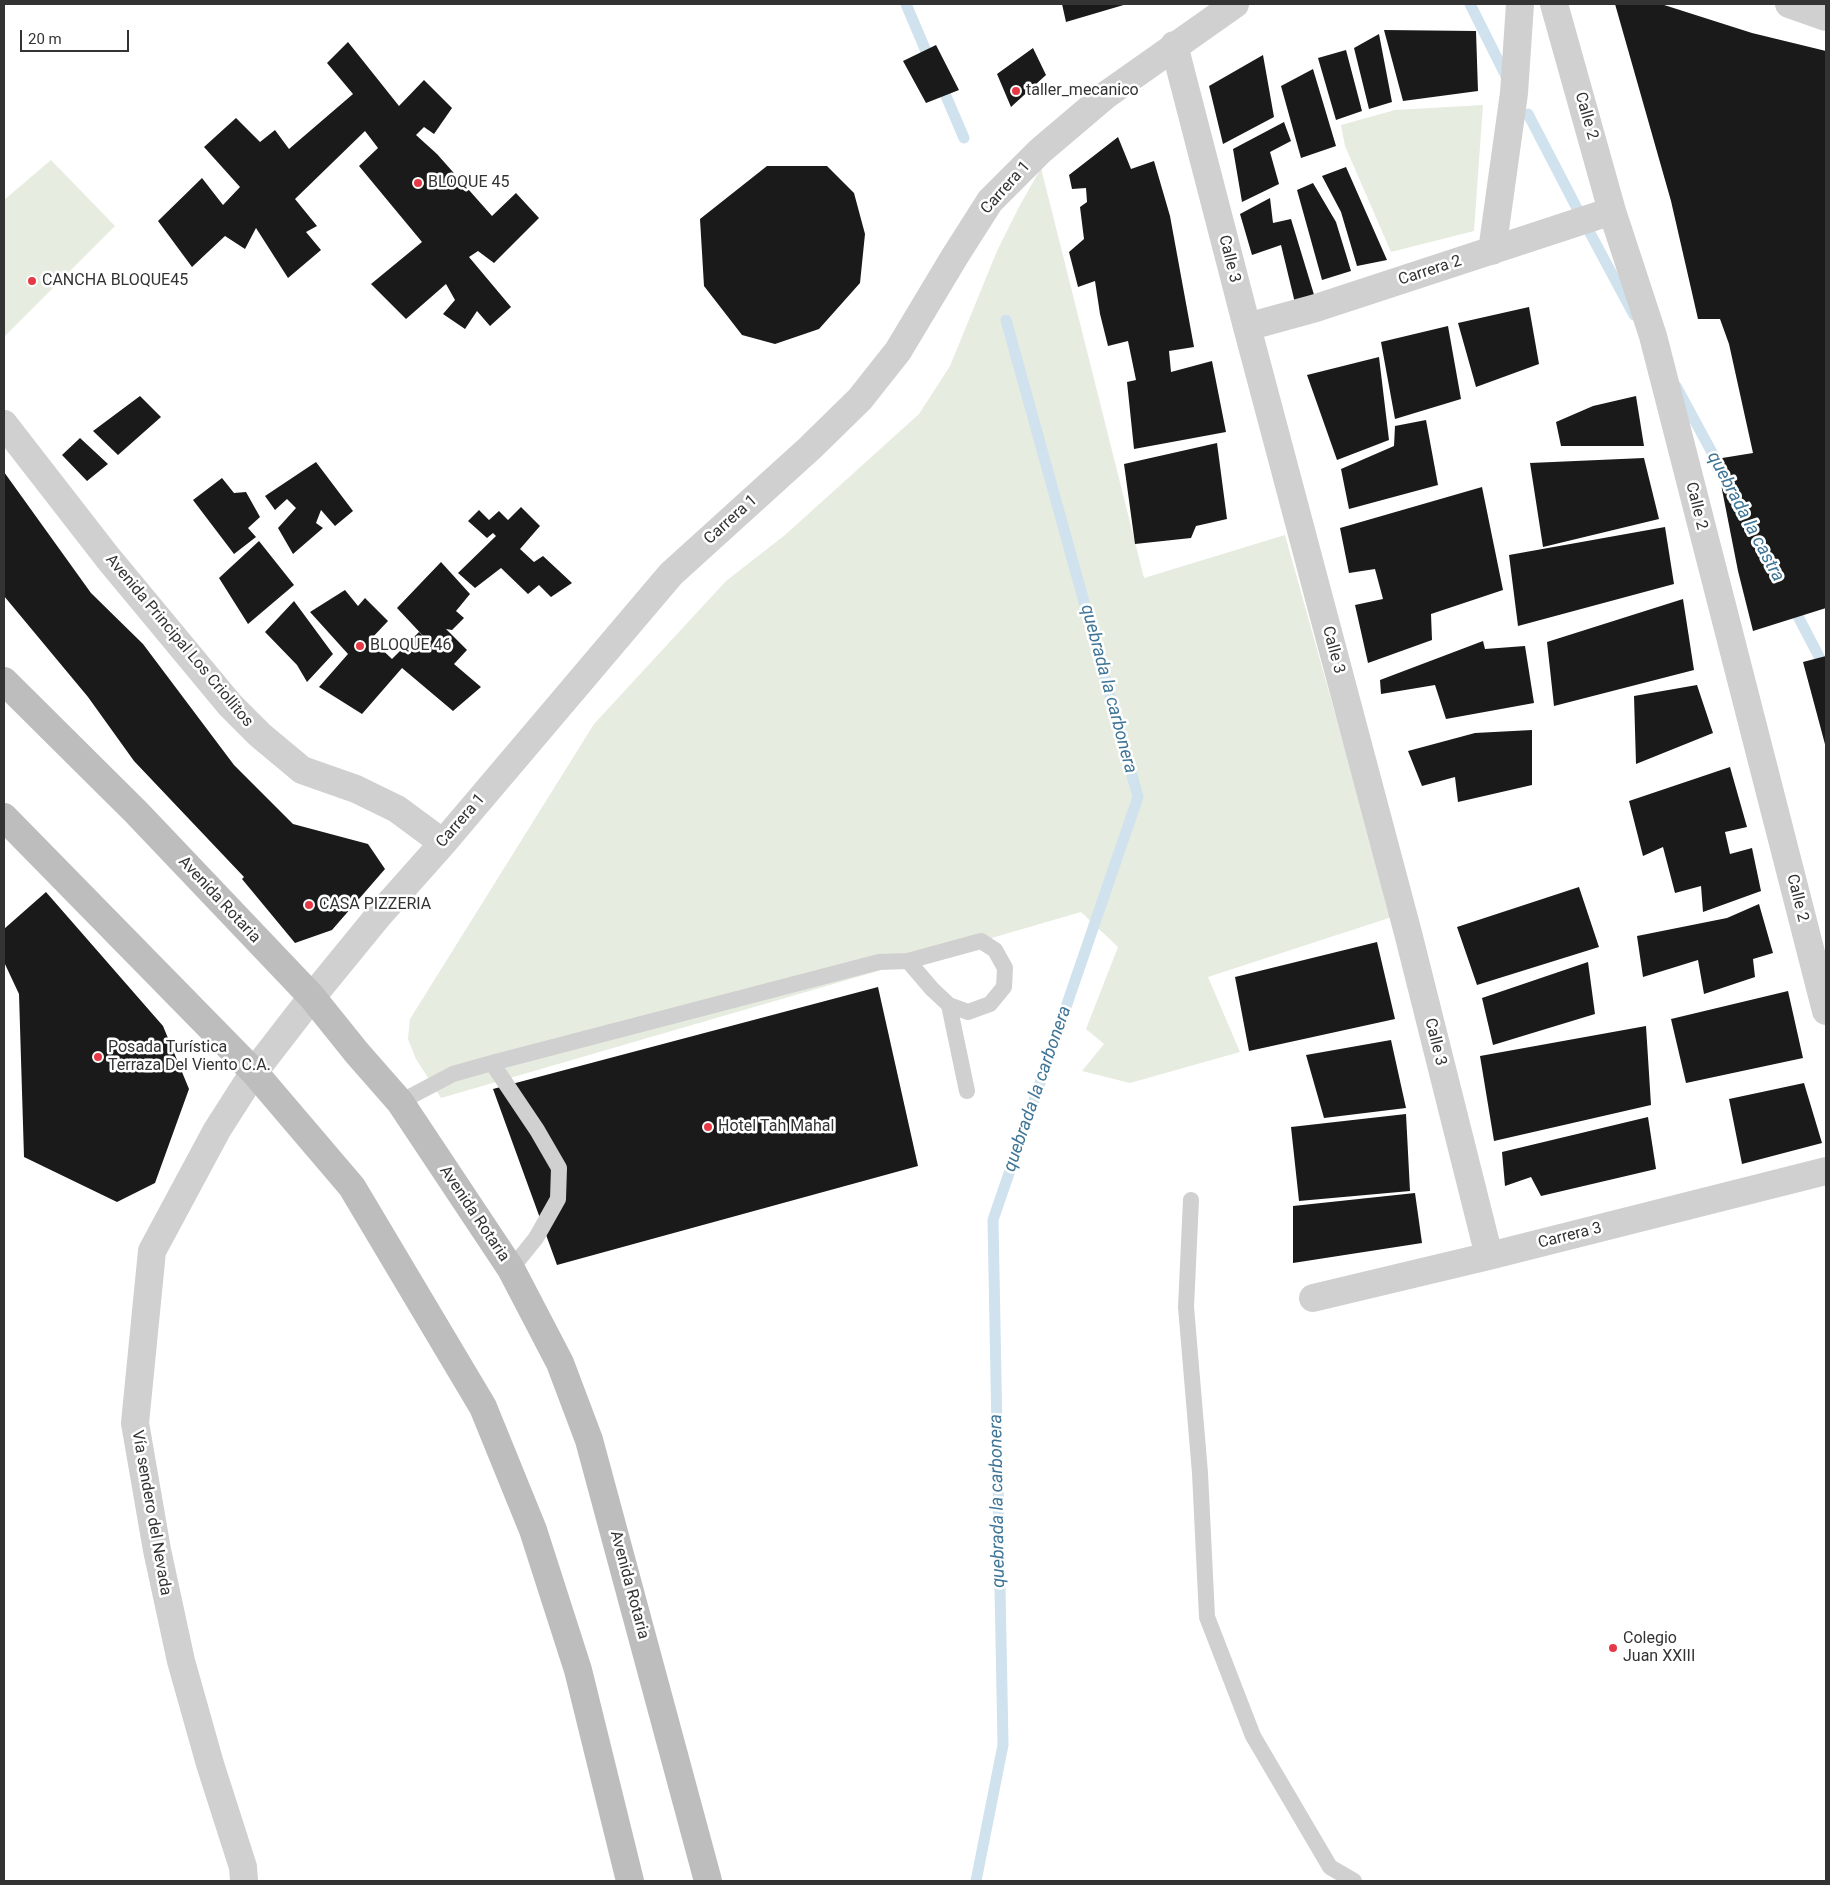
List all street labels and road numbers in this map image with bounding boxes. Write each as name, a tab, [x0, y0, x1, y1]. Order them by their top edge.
street label: Calle 2	[1570, 90, 1602, 142]
street label: Carrera 1	[977, 157, 1035, 219]
street label: Calle 3	[1214, 233, 1244, 285]
street label: Carrera 2	[1396, 252, 1464, 290]
street label: Calle 2	[1681, 480, 1711, 532]
street label: Carrera 1	[700, 491, 762, 549]
street label: Avenida Principal Los Criollitos	[101, 551, 257, 731]
street label: Calle 3	[1317, 624, 1349, 676]
street label: Carrera 1	[432, 790, 490, 852]
street label: Avenida Rotaria	[174, 853, 264, 947]
street label: Calle 2	[1782, 872, 1812, 924]
street label: Calle 3	[1420, 1016, 1450, 1068]
street label: Avenida Rotaria	[435, 1162, 513, 1266]
street label: Carrera 3	[1536, 1219, 1604, 1253]
street label: Vía sendero del Nevada	[127, 1429, 175, 1597]
street label: Avenida Rotaria	[605, 1529, 653, 1641]

